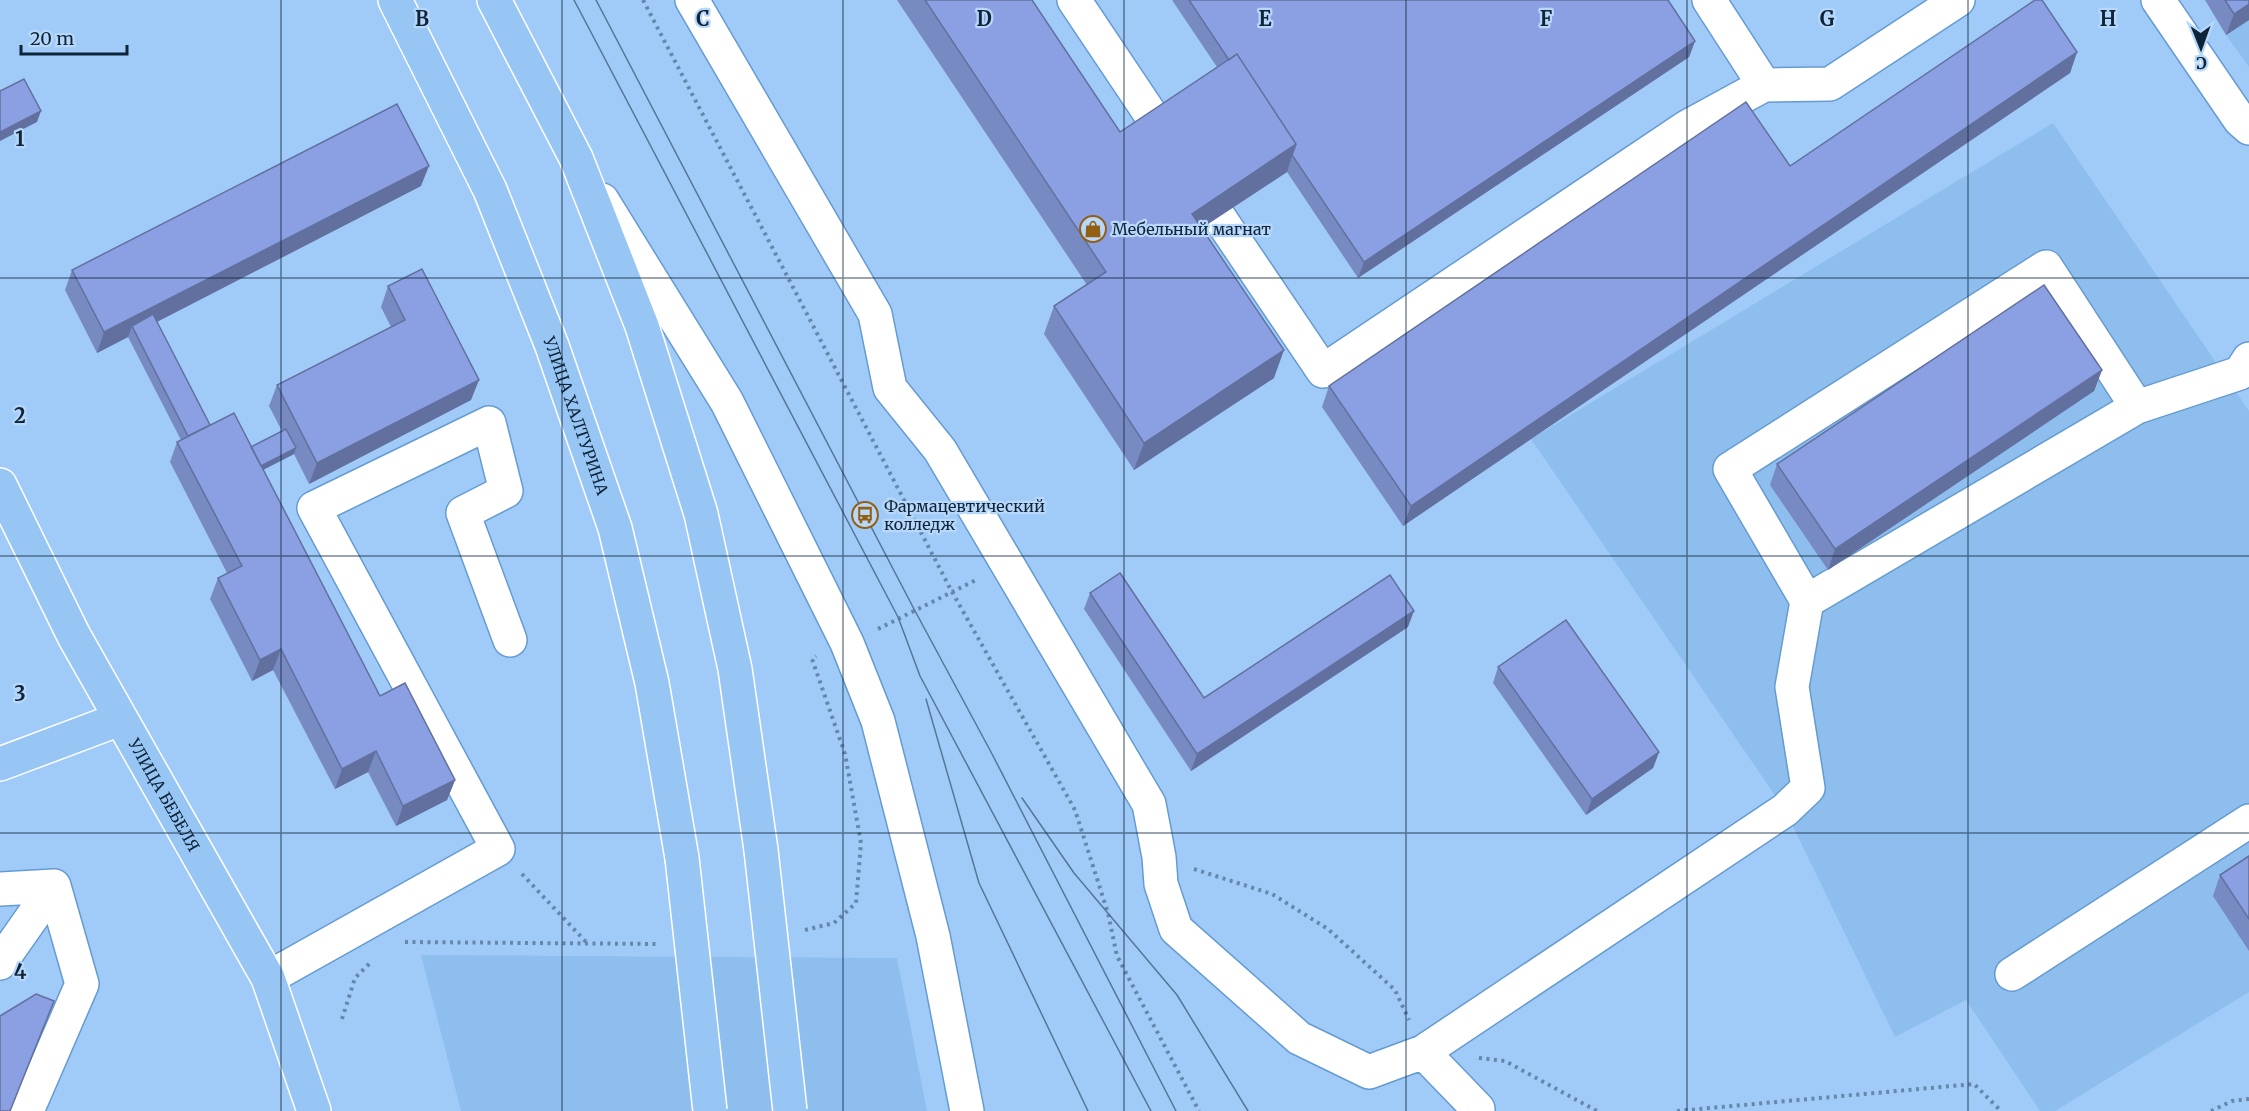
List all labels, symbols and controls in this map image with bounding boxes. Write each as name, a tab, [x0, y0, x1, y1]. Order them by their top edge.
text: B	[415, 6, 429, 31]
text: C	[696, 6, 710, 31]
text: D	[976, 6, 992, 31]
text: E	[1258, 6, 1272, 31]
text: F	[1540, 6, 1553, 31]
text: G	[1820, 6, 1835, 31]
text: H	[2100, 6, 2116, 31]
scale bar	[21, 18, 128, 56]
north arrow	[2171, 18, 2231, 78]
text: 20 m	[30, 27, 74, 50]
text: С	[2196, 53, 2207, 73]
text: 1	[15, 126, 25, 151]
shop icon: Мебельный магнат	[1078, 214, 1108, 244]
place label: Мебельный магнат	[1112, 219, 1271, 239]
street label: УЛИЦА ХАЛТУРИНА	[539, 333, 613, 498]
text: 2	[14, 403, 26, 428]
place label: Фармацевтический колледж	[884, 496, 1045, 534]
bus stop icon: Фармацевтический колледж	[850, 500, 880, 530]
text: 3	[14, 681, 26, 706]
street label: УЛИЦА БЕБЕЛЯ	[124, 734, 204, 855]
text: 4	[14, 959, 27, 984]

